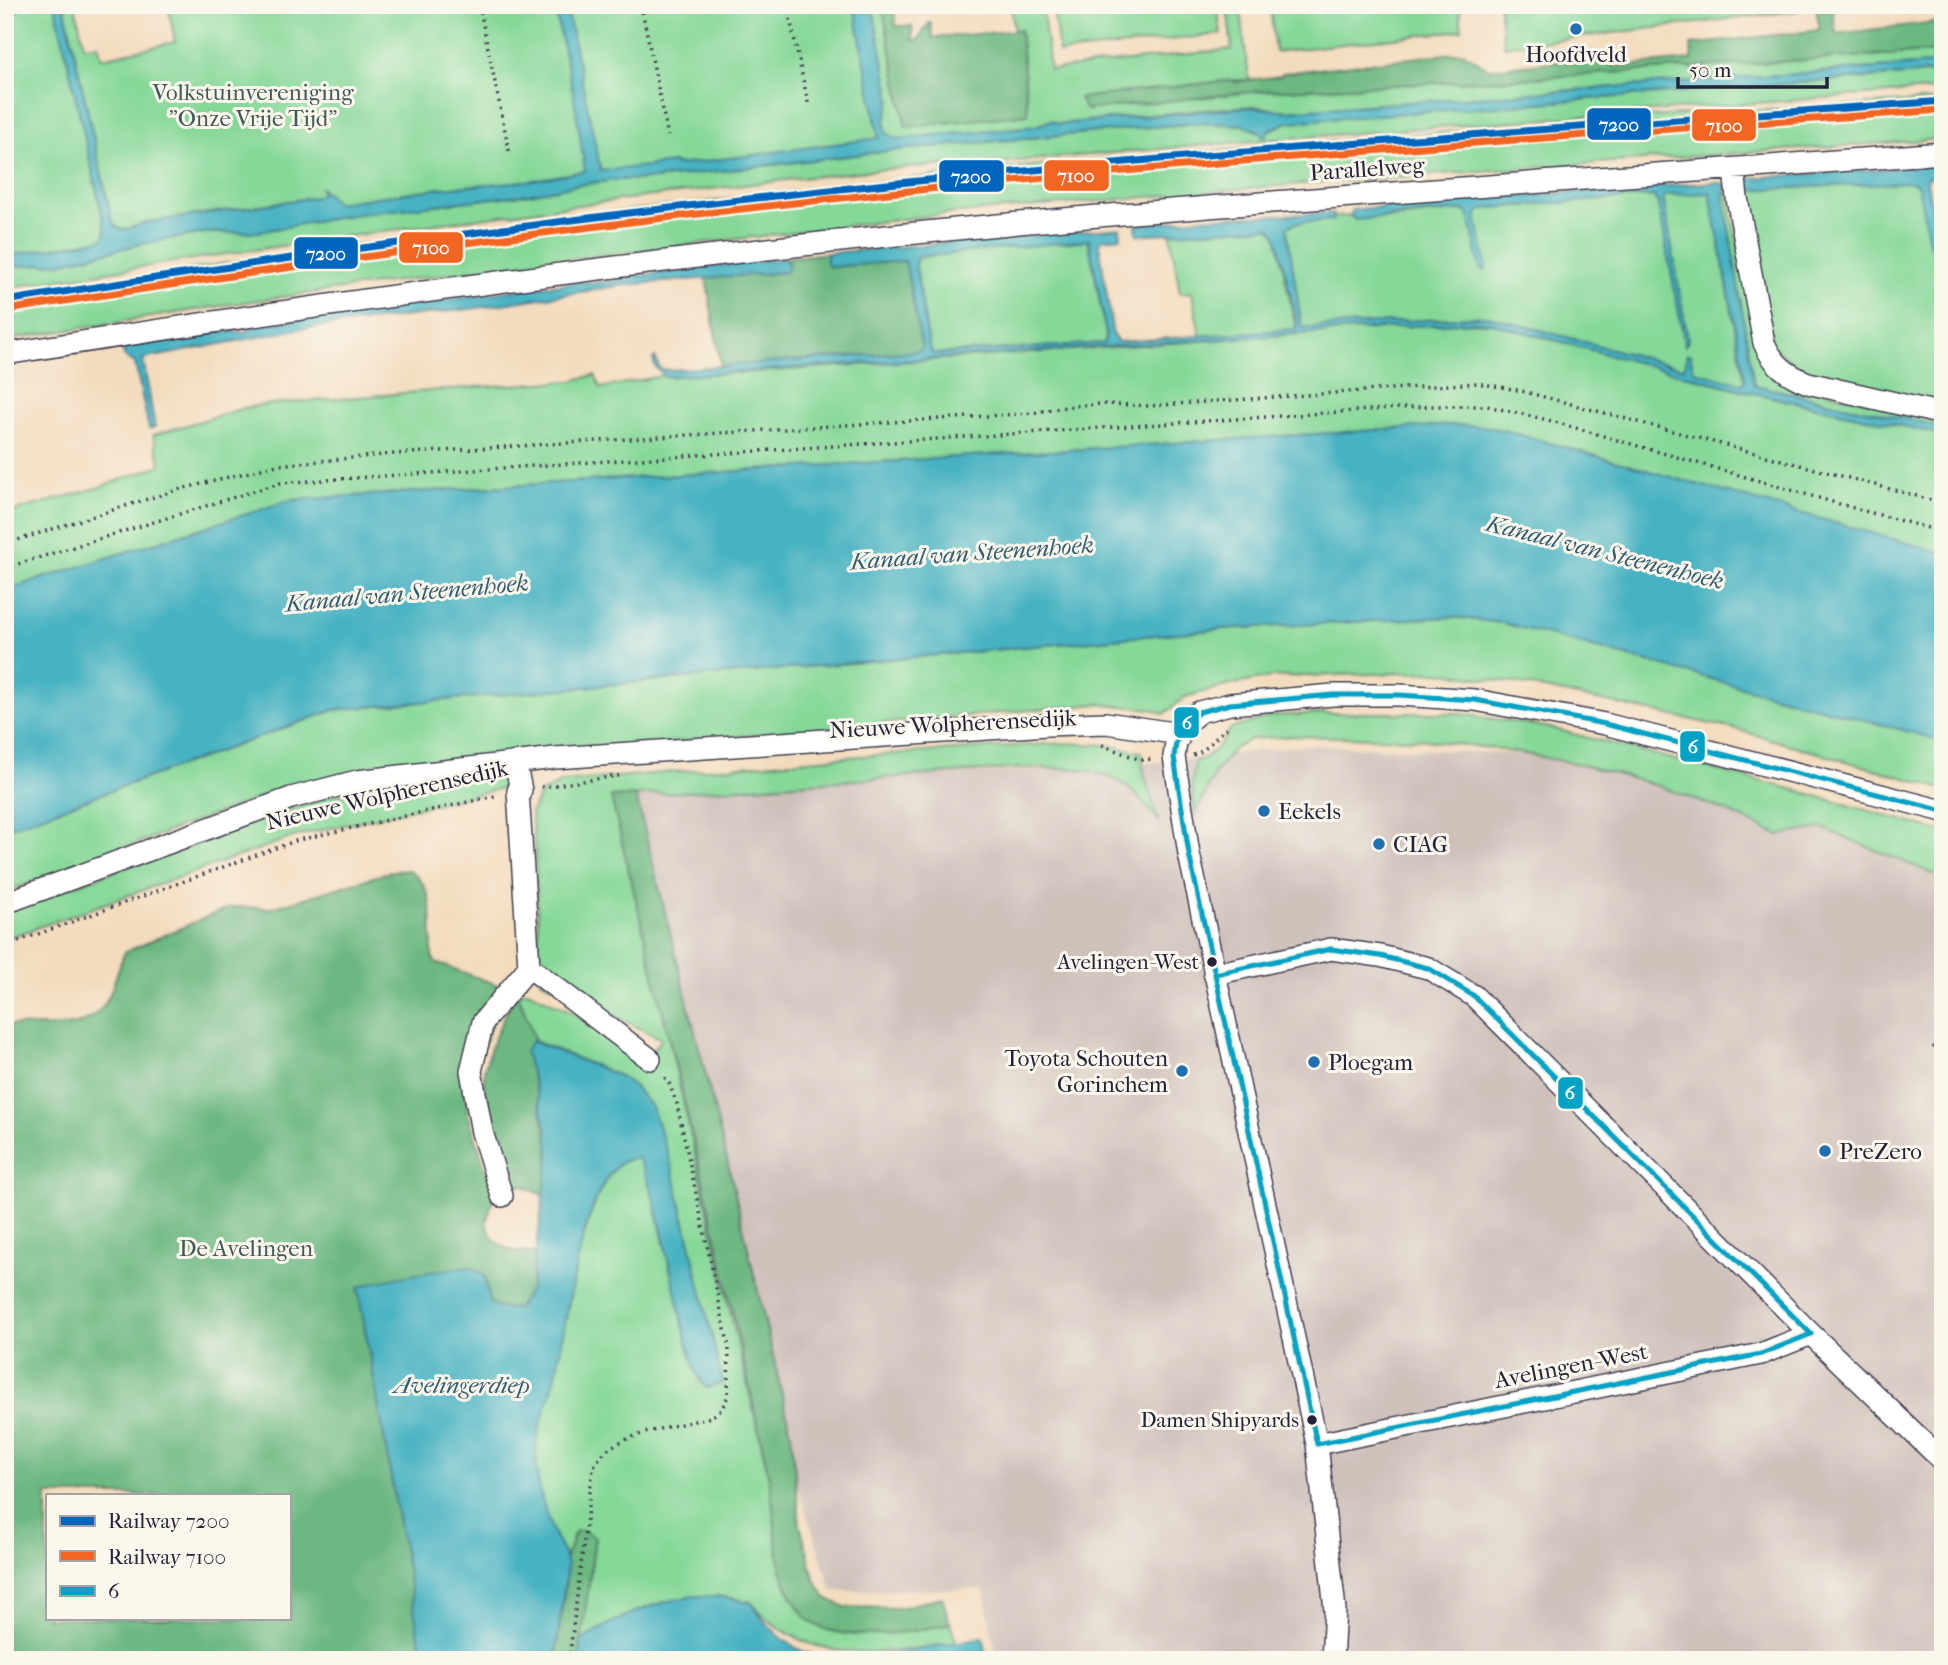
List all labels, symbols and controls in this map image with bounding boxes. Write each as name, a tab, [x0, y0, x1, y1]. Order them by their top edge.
marker: Hoofdveld	[1568, 21, 1584, 37]
place label: Hoofdveld	[1525, 41, 1627, 68]
scale bar	[1678, 46, 1827, 90]
text: 50 m	[1689, 58, 1732, 82]
park label: Volkstuinvereniging "Onze Vrije Tijd"	[151, 79, 354, 132]
line badge: 7200	[1586, 107, 1652, 141]
line badge: 7100	[1691, 108, 1757, 142]
text: 7200	[1598, 114, 1639, 136]
text: 7100	[1705, 115, 1742, 137]
street label: Parallelweg	[1309, 151, 1426, 186]
line badge: 7200	[938, 159, 1005, 193]
line badge: 7100	[1043, 159, 1110, 192]
text: 7100	[1057, 165, 1094, 187]
text: 7200	[950, 166, 991, 188]
line badge: 7100	[398, 231, 464, 264]
line badge: 7200	[293, 236, 359, 270]
text: 7100	[412, 237, 449, 259]
text: 7200	[305, 243, 346, 265]
water label: Kanaal van Steenenhoek	[1481, 508, 1727, 595]
water label: Kanaal van Steenenhoek	[847, 531, 1095, 576]
water label: Kanaal van Steenenhoek	[282, 568, 530, 618]
street label: Nieuwe Wolpherensedijk	[829, 704, 1078, 744]
line badge: 6	[1173, 706, 1200, 739]
text: 6	[1182, 712, 1193, 734]
line badge: 6	[1679, 730, 1706, 763]
text: 6	[1688, 736, 1699, 758]
street label: Nieuwe Wolpherensedijk	[263, 754, 512, 836]
place label: Eekels	[1278, 798, 1341, 825]
marker: Eekels	[1256, 803, 1272, 819]
place label: CIAG	[1393, 831, 1448, 858]
marker: CIAG	[1371, 836, 1387, 852]
place label: Avelingen-West	[1056, 950, 1199, 974]
marker: Avelingen-West	[1205, 955, 1219, 969]
place label: Toyota Schouten Gorinchem	[1004, 1045, 1169, 1098]
place label: Ploegam	[1328, 1049, 1413, 1076]
marker: Ploegam	[1306, 1054, 1322, 1070]
marker: Toyota Schouten Gorinchem	[1174, 1063, 1190, 1079]
line badge: 6	[1557, 1076, 1584, 1110]
text: 6	[1565, 1082, 1576, 1104]
place label: PreZero	[1839, 1138, 1922, 1165]
marker: PreZero	[1817, 1143, 1833, 1159]
park label: De Avelingen	[179, 1235, 314, 1262]
street label: Avelingen-West	[1491, 1338, 1650, 1394]
water label: Avelingerdiep	[391, 1371, 530, 1399]
place label: Damen Shipyards	[1141, 1408, 1299, 1432]
marker: Damen Shipyards	[1305, 1413, 1319, 1427]
legend	[46, 1494, 290, 1620]
text: Railway 7200	[108, 1509, 230, 1533]
text: Railway 7100	[108, 1545, 226, 1569]
text: 6	[108, 1579, 120, 1603]

